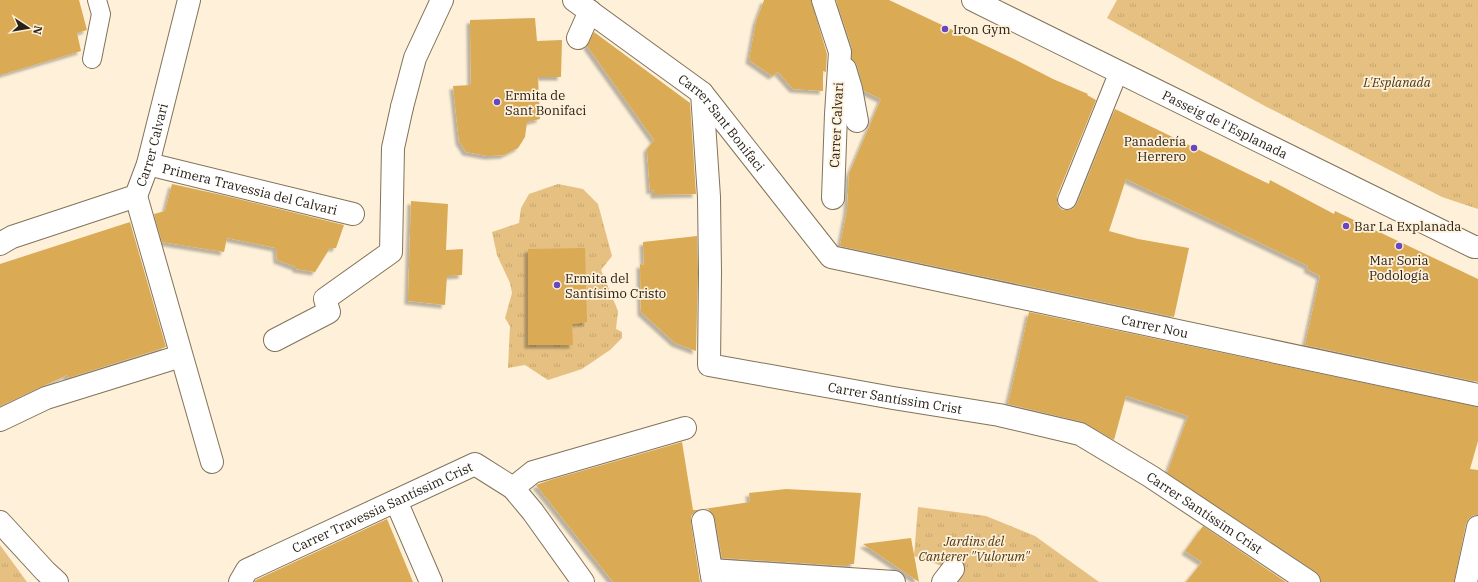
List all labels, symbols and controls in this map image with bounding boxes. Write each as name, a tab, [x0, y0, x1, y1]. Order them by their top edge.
north arrow	[8, 8, 48, 48]
place label: Iron Gym	[953, 21, 1011, 38]
text: N	[30, 24, 46, 36]
marker: Iron Gym	[940, 24, 950, 34]
street label: Carrer Sant Bonifaci	[675, 70, 768, 175]
park label: L'Esplanada	[1362, 74, 1431, 91]
street label: Carrer Calvari	[826, 82, 847, 168]
place label: Ermita de Sant Bonifaci	[505, 87, 586, 119]
street label: Passeig de l'Esplanada	[1159, 87, 1290, 163]
marker: Ermita de Sant Bonifaci	[492, 97, 502, 107]
street label: Carrer Calvari	[132, 102, 172, 189]
place label: Panadería Herrero	[1124, 133, 1186, 165]
marker: Panadería Herrero	[1189, 143, 1199, 153]
street label: Primera Travessia del Calvari	[161, 160, 339, 219]
place label: Bar La Explanada	[1354, 218, 1461, 235]
marker: Bar La Explanada	[1341, 221, 1351, 231]
marker: Mar Soria Podología	[1394, 241, 1404, 251]
place label: Mar Soria Podología	[1369, 252, 1429, 284]
place label: Ermita del Santísimo Cristo	[565, 270, 666, 302]
marker: Ermita del Santísimo Cristo	[552, 280, 562, 290]
street label: Carrer Nou	[1120, 311, 1190, 342]
street label: Carrer Santíssim Crist	[826, 378, 963, 418]
street label: Carrer Travessia Santíssim Crist	[289, 458, 476, 557]
street label: Carrer Santíssim Crist	[1143, 468, 1266, 558]
park label: Jardins del Canterer "Vulorum"	[918, 533, 1030, 565]

